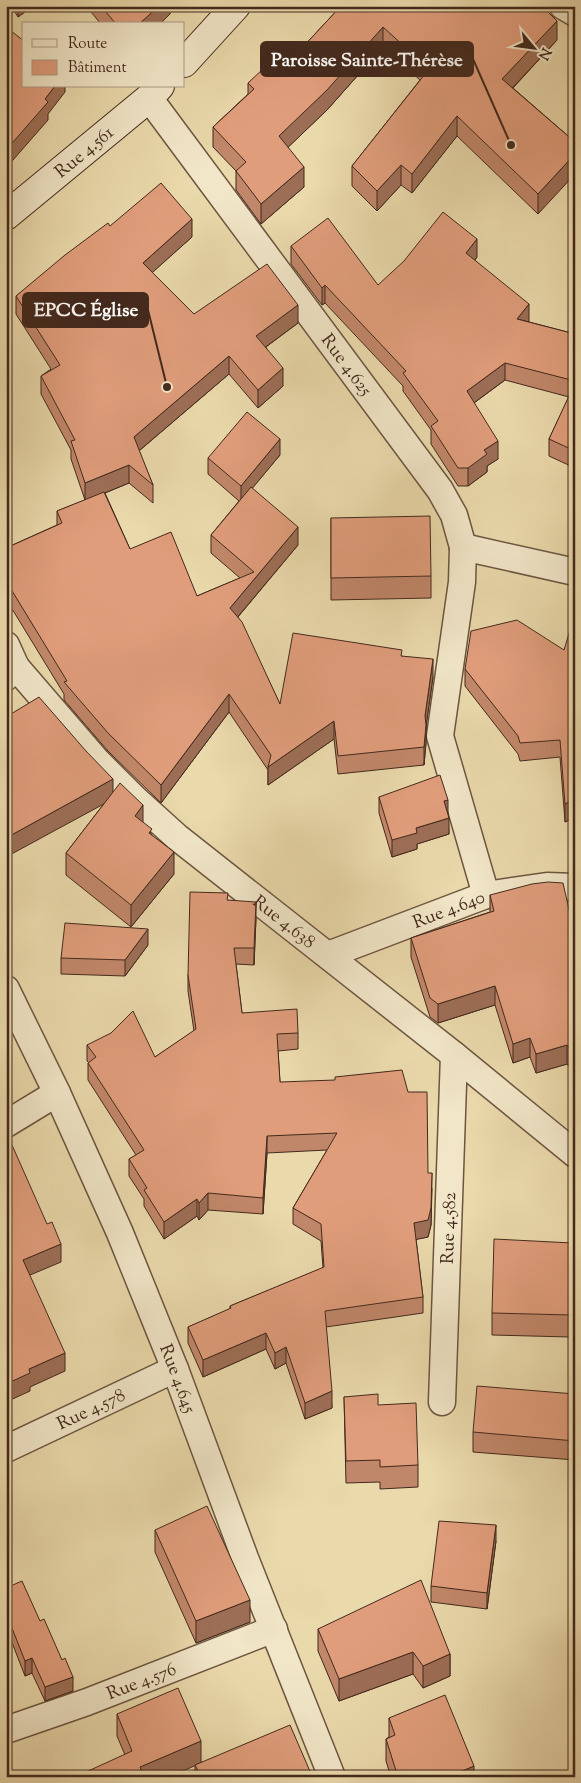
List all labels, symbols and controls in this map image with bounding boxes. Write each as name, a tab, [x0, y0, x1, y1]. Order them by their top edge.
legend	[22, 22, 185, 88]
north arrow	[508, 22, 558, 72]
text: Route	[68, 34, 107, 55]
callout: Paroisse Sainte-Thérèse	[261, 42, 473, 76]
text: N	[532, 44, 555, 63]
text: Paroisse Sainte-Thérèse	[271, 48, 463, 75]
text: Bâtiment	[68, 58, 127, 79]
street label: Rue 4.561	[50, 121, 120, 185]
callout: EPCC Église	[23, 293, 148, 327]
text: EPCC Église	[34, 298, 138, 325]
street label: Rue 4.625	[313, 329, 377, 402]
street label: Rue 4.640	[409, 886, 489, 937]
street label: Rue 4.638	[246, 890, 320, 956]
street label: Rue 4.582	[436, 1191, 464, 1265]
street label: Rue 4.645	[151, 1341, 201, 1417]
street label: Rue 4.578	[53, 1383, 130, 1438]
street label: Rue 4.576	[103, 1657, 181, 1708]

